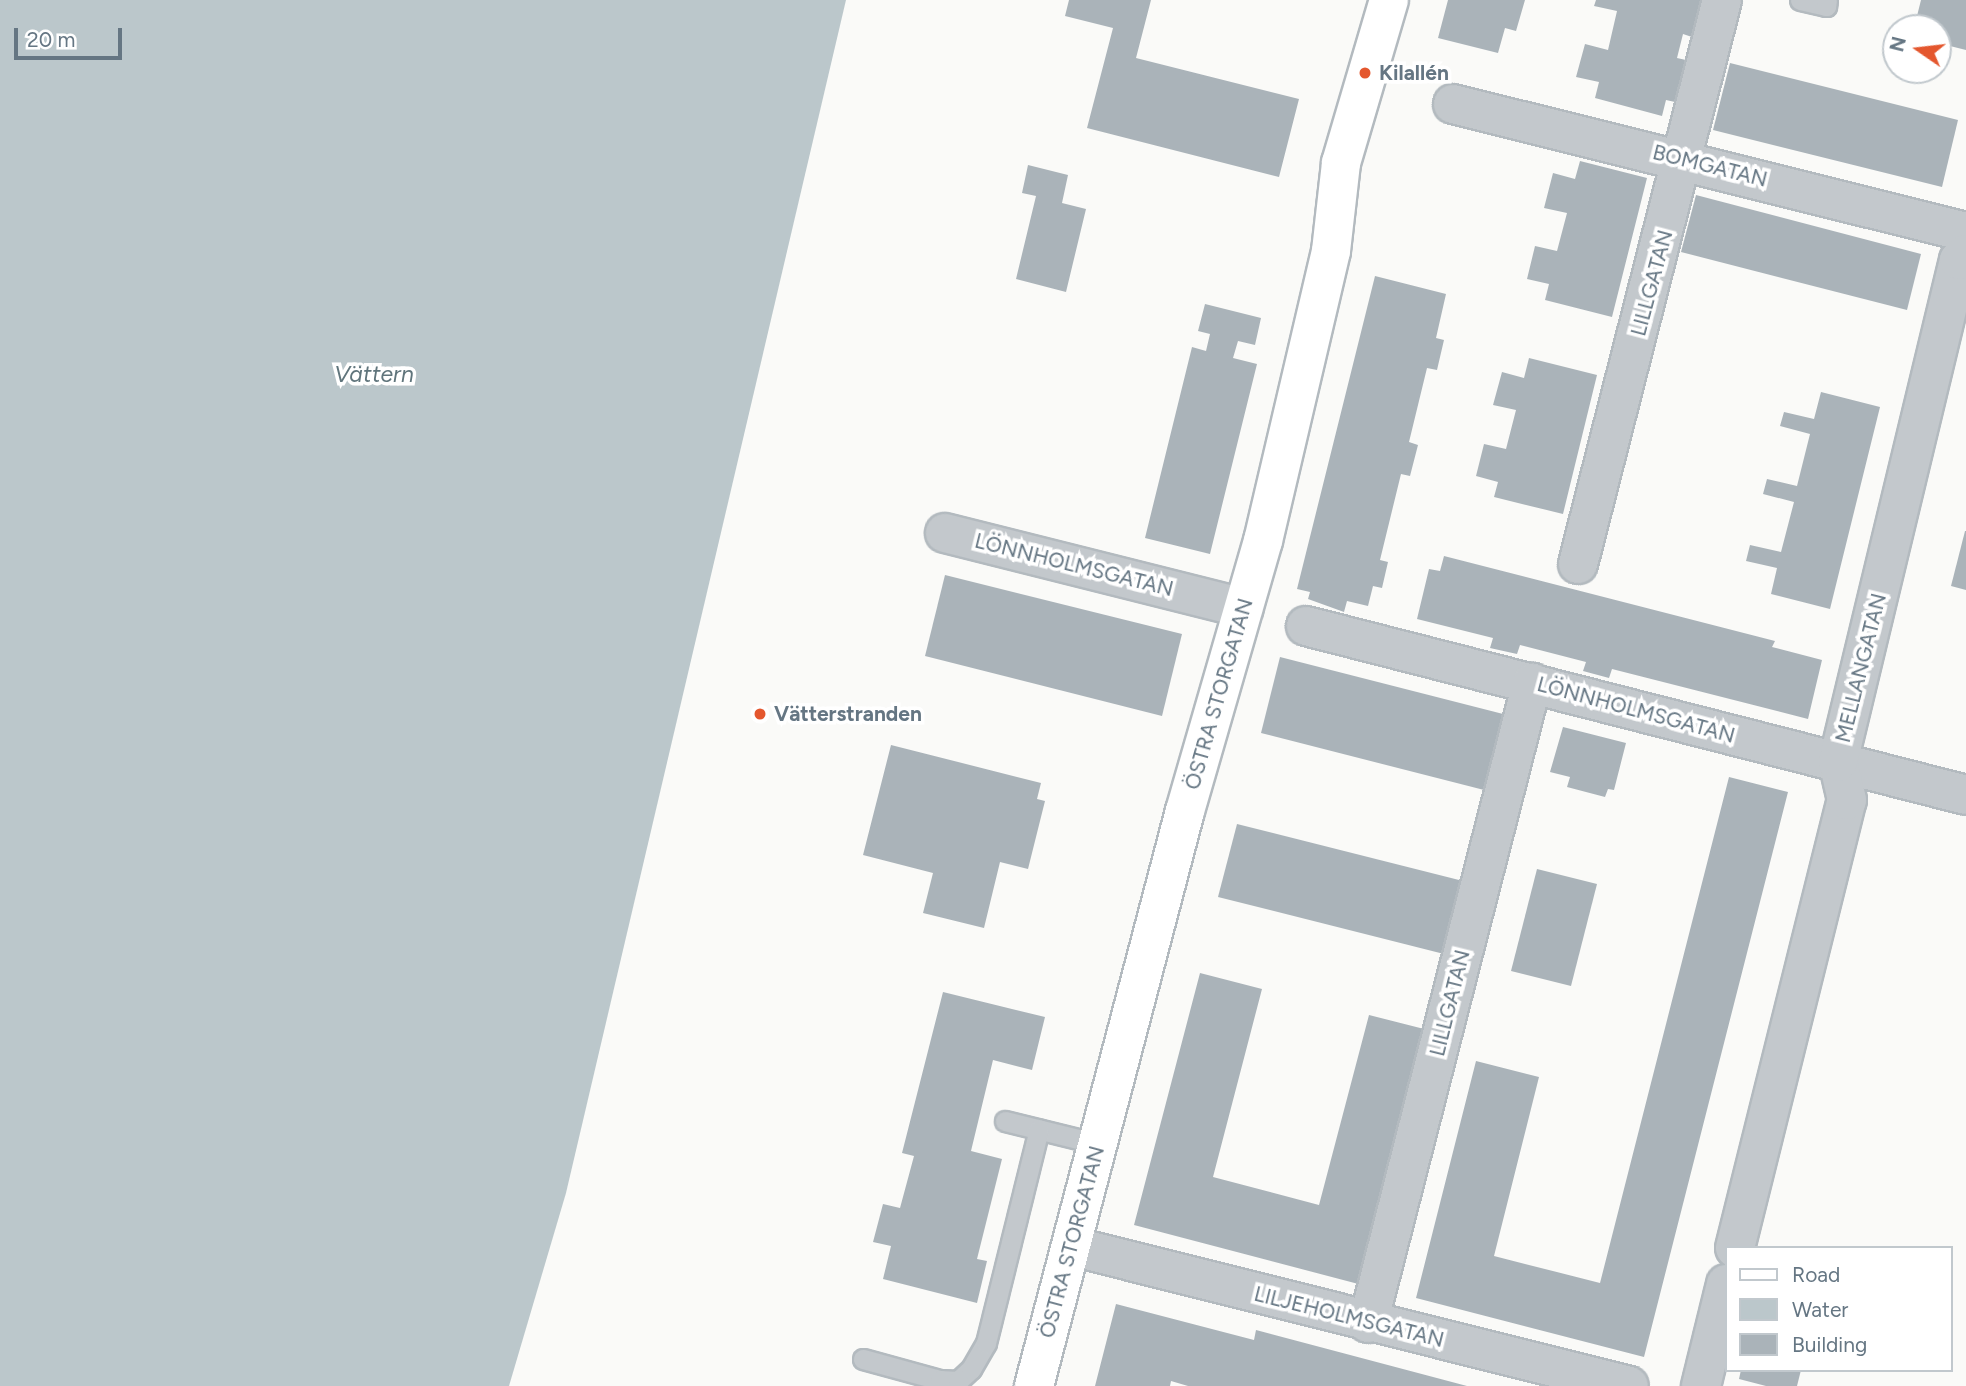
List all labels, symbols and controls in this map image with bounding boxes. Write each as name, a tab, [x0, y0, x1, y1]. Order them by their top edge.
scale bar	[18, 14, 126, 58]
north arrow	[1882, 14, 1952, 84]
text: 20 m	[27, 27, 75, 52]
text: N	[1885, 34, 1911, 54]
place label: Kilallén	[1379, 60, 1449, 86]
marker: Kilallén	[1357, 65, 1373, 81]
street label: BOMGATAN	[1650, 140, 1770, 192]
street label: LILLGATAN	[1626, 227, 1678, 339]
water label: Vättern	[334, 360, 414, 388]
street label: LÖNNHOLMSGATAN	[972, 528, 1176, 602]
street label: MELLANGATAN	[1830, 591, 1892, 745]
street label: ÖSTRA STORGATAN	[1180, 596, 1258, 792]
street label: LÖNNHOLMSGATAN	[1534, 671, 1738, 749]
place label: Vätterstranden	[774, 701, 922, 727]
marker: Vätterstranden	[752, 706, 768, 722]
street label: LILLGATAN	[1425, 947, 1475, 1059]
street label: ÖSTRA STORGATAN	[1034, 1143, 1110, 1341]
legend	[1724, 1246, 1952, 1372]
text: Road	[1792, 1262, 1840, 1287]
street label: LILJEHOLMSGATAN	[1251, 1281, 1447, 1353]
text: Water	[1792, 1297, 1848, 1322]
text: Building	[1792, 1332, 1867, 1357]

